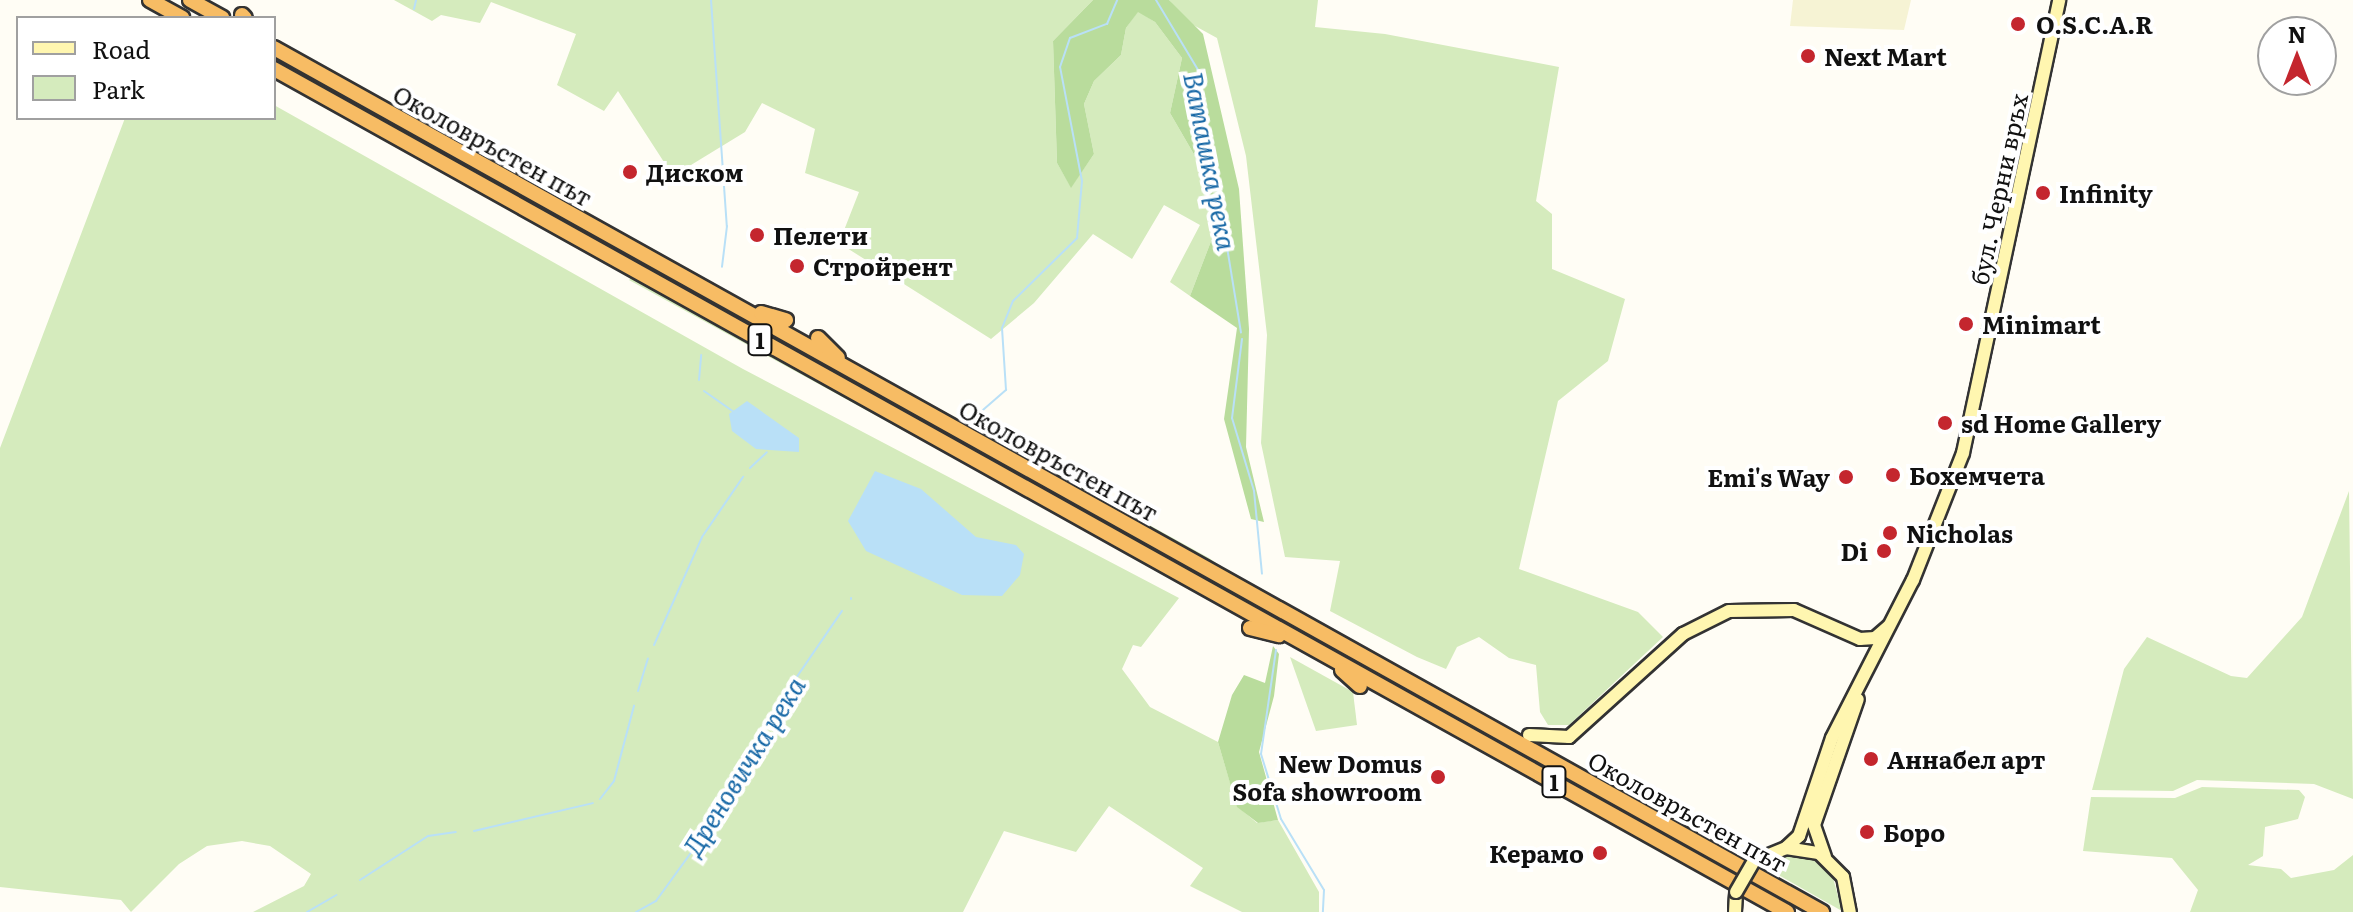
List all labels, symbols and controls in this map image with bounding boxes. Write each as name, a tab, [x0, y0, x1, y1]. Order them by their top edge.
place label: O.S.C.A.R	[2036, 10, 2153, 38]
marker: O.S.C.A.R	[2007, 13, 2029, 35]
legend	[16, 16, 276, 120]
north arrow	[2257, 16, 2337, 96]
text: N	[2288, 17, 2306, 50]
text: Road	[92, 31, 150, 66]
place label: Next Mart	[1824, 42, 1947, 70]
marker: Next Mart	[1799, 47, 1817, 65]
water label: Ваташка река	[1178, 69, 1244, 253]
text: Park	[92, 71, 145, 106]
street label: Околовръстен път	[389, 78, 597, 212]
street label: бул. Черни връх	[1964, 91, 2032, 287]
place label: Диском	[646, 158, 743, 186]
marker: Диском	[621, 163, 639, 181]
place label: Infinity	[2059, 179, 2153, 207]
marker: Infinity	[2034, 184, 2052, 202]
place label: Пелети	[773, 221, 868, 249]
marker: Пелети	[748, 226, 766, 244]
place label: Стройрент	[813, 252, 953, 280]
marker: Стройрент	[788, 257, 806, 275]
place label: Minimart	[1982, 310, 2101, 338]
marker: Minimart	[1957, 315, 1975, 333]
road number: 1	[746, 322, 774, 358]
street label: Околовръстен път	[955, 393, 1163, 527]
place label: sd Home Gallery	[1961, 409, 2161, 437]
marker: sd Home Gallery	[1936, 414, 1954, 432]
place label: Бохемчета	[1909, 461, 2045, 489]
place label: Emi's Way	[1707, 463, 1830, 491]
marker: Бохемчета	[1884, 466, 1902, 484]
marker: Emi's Way	[1837, 468, 1855, 486]
place label: Nicholas	[1906, 519, 2013, 547]
marker: Nicholas	[1881, 524, 1899, 542]
place label: Di	[1841, 537, 1868, 565]
marker: Di	[1875, 542, 1893, 560]
water label: Дреновичка река	[675, 671, 811, 861]
street label: Околовръстен път	[1584, 744, 1792, 878]
place label: Аннабел арт	[1887, 745, 2046, 773]
place label: New Domus Sofa showroom	[1233, 749, 1422, 805]
marker: Аннабел арт	[1862, 750, 1880, 768]
road number: 1	[1540, 764, 1568, 800]
marker: New Domus Sofa showroom	[1429, 768, 1447, 786]
place label: Боро	[1883, 818, 1945, 846]
marker: Боро	[1858, 823, 1876, 841]
place label: Керамо	[1489, 839, 1584, 867]
marker: Керамо	[1591, 844, 1609, 862]

